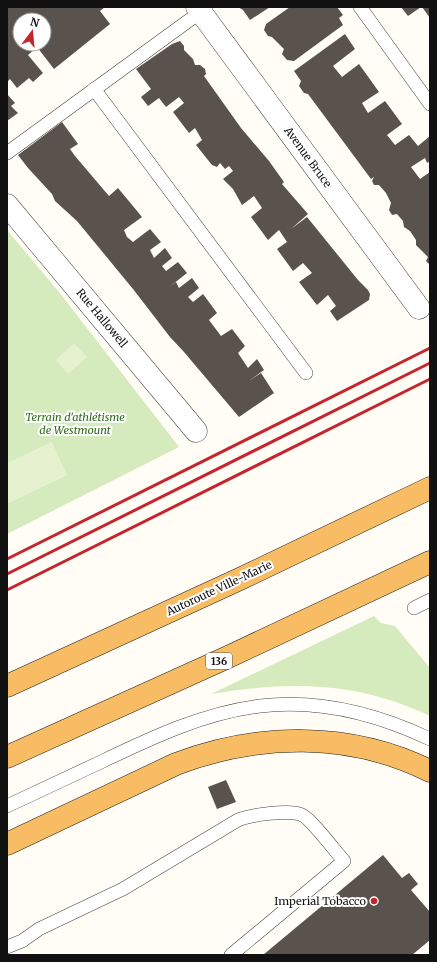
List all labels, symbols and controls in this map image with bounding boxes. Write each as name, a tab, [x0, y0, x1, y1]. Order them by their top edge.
north arrow	[12, 12, 52, 52]
text: N	[29, 14, 41, 30]
street label: Avenue Bruce	[281, 123, 335, 190]
street label: Rue Hallowell	[73, 286, 131, 351]
park label: Terrain d'athlétisme de Westmount	[25, 410, 125, 437]
street label: Autoroute Ville-Marie	[163, 557, 274, 619]
road number: 136	[206, 653, 232, 669]
place label: Imperial Tobacco	[274, 894, 367, 908]
marker: Imperial Tobacco	[369, 896, 379, 906]

